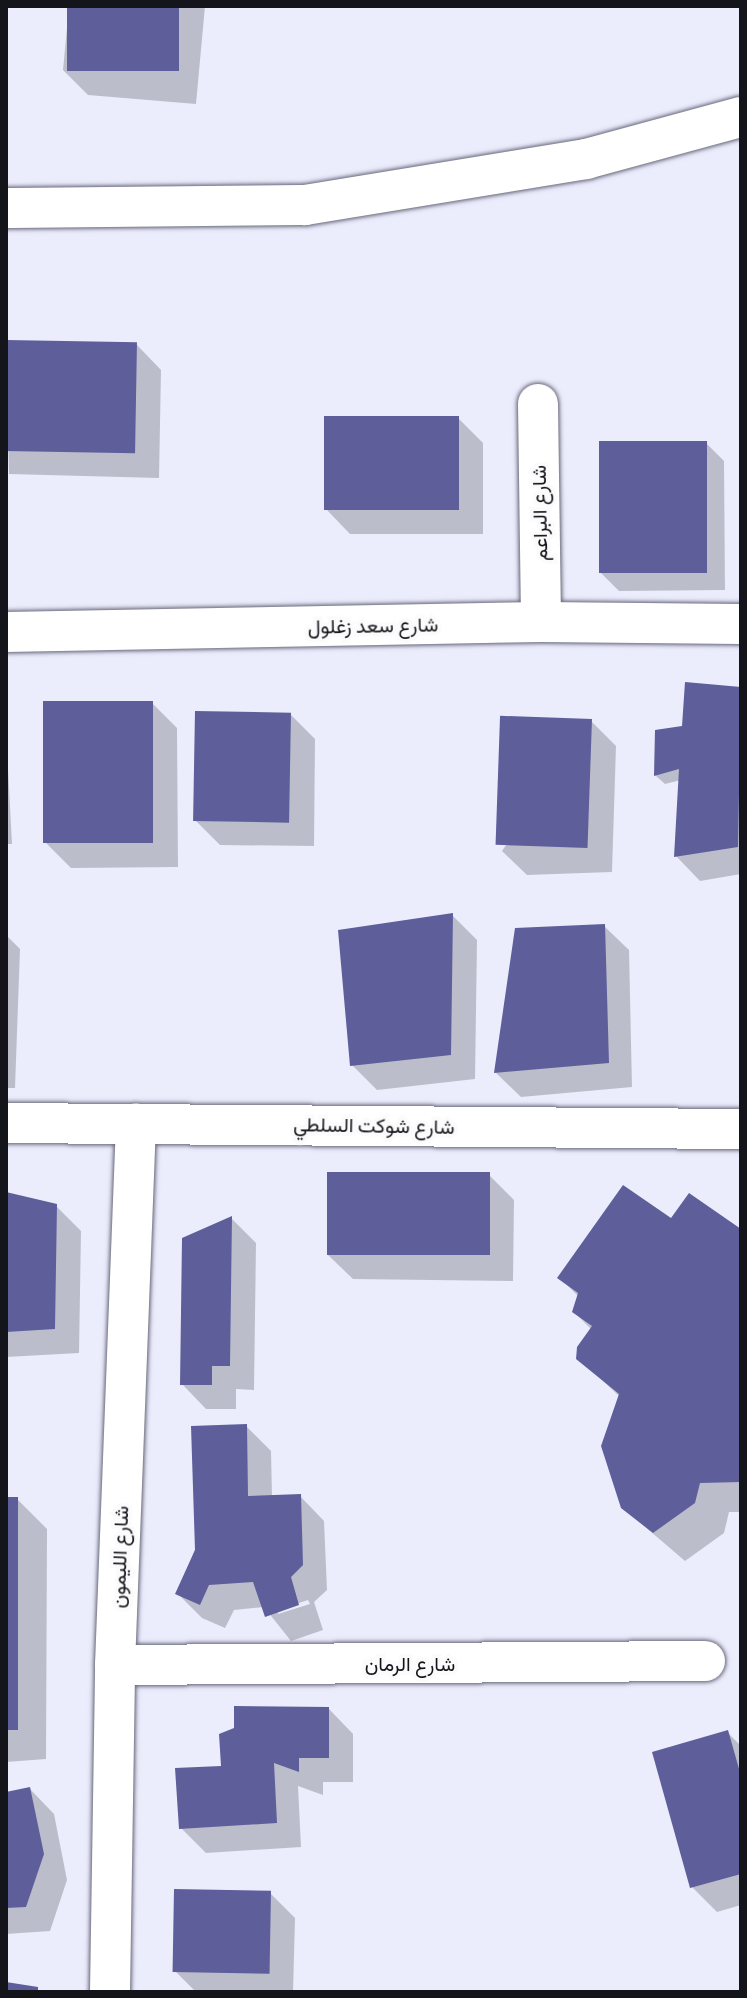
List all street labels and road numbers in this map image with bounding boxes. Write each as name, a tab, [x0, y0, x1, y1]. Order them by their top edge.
street label: شارع البراعم	[526, 465, 552, 561]
street label: شارع سعد زغلول	[307, 612, 439, 638]
street label: شارع شوكت السلطي	[293, 1112, 455, 1138]
street label: شارع الليمون	[105, 1505, 133, 1609]
street label: شارع الرمان	[365, 1651, 455, 1675]

